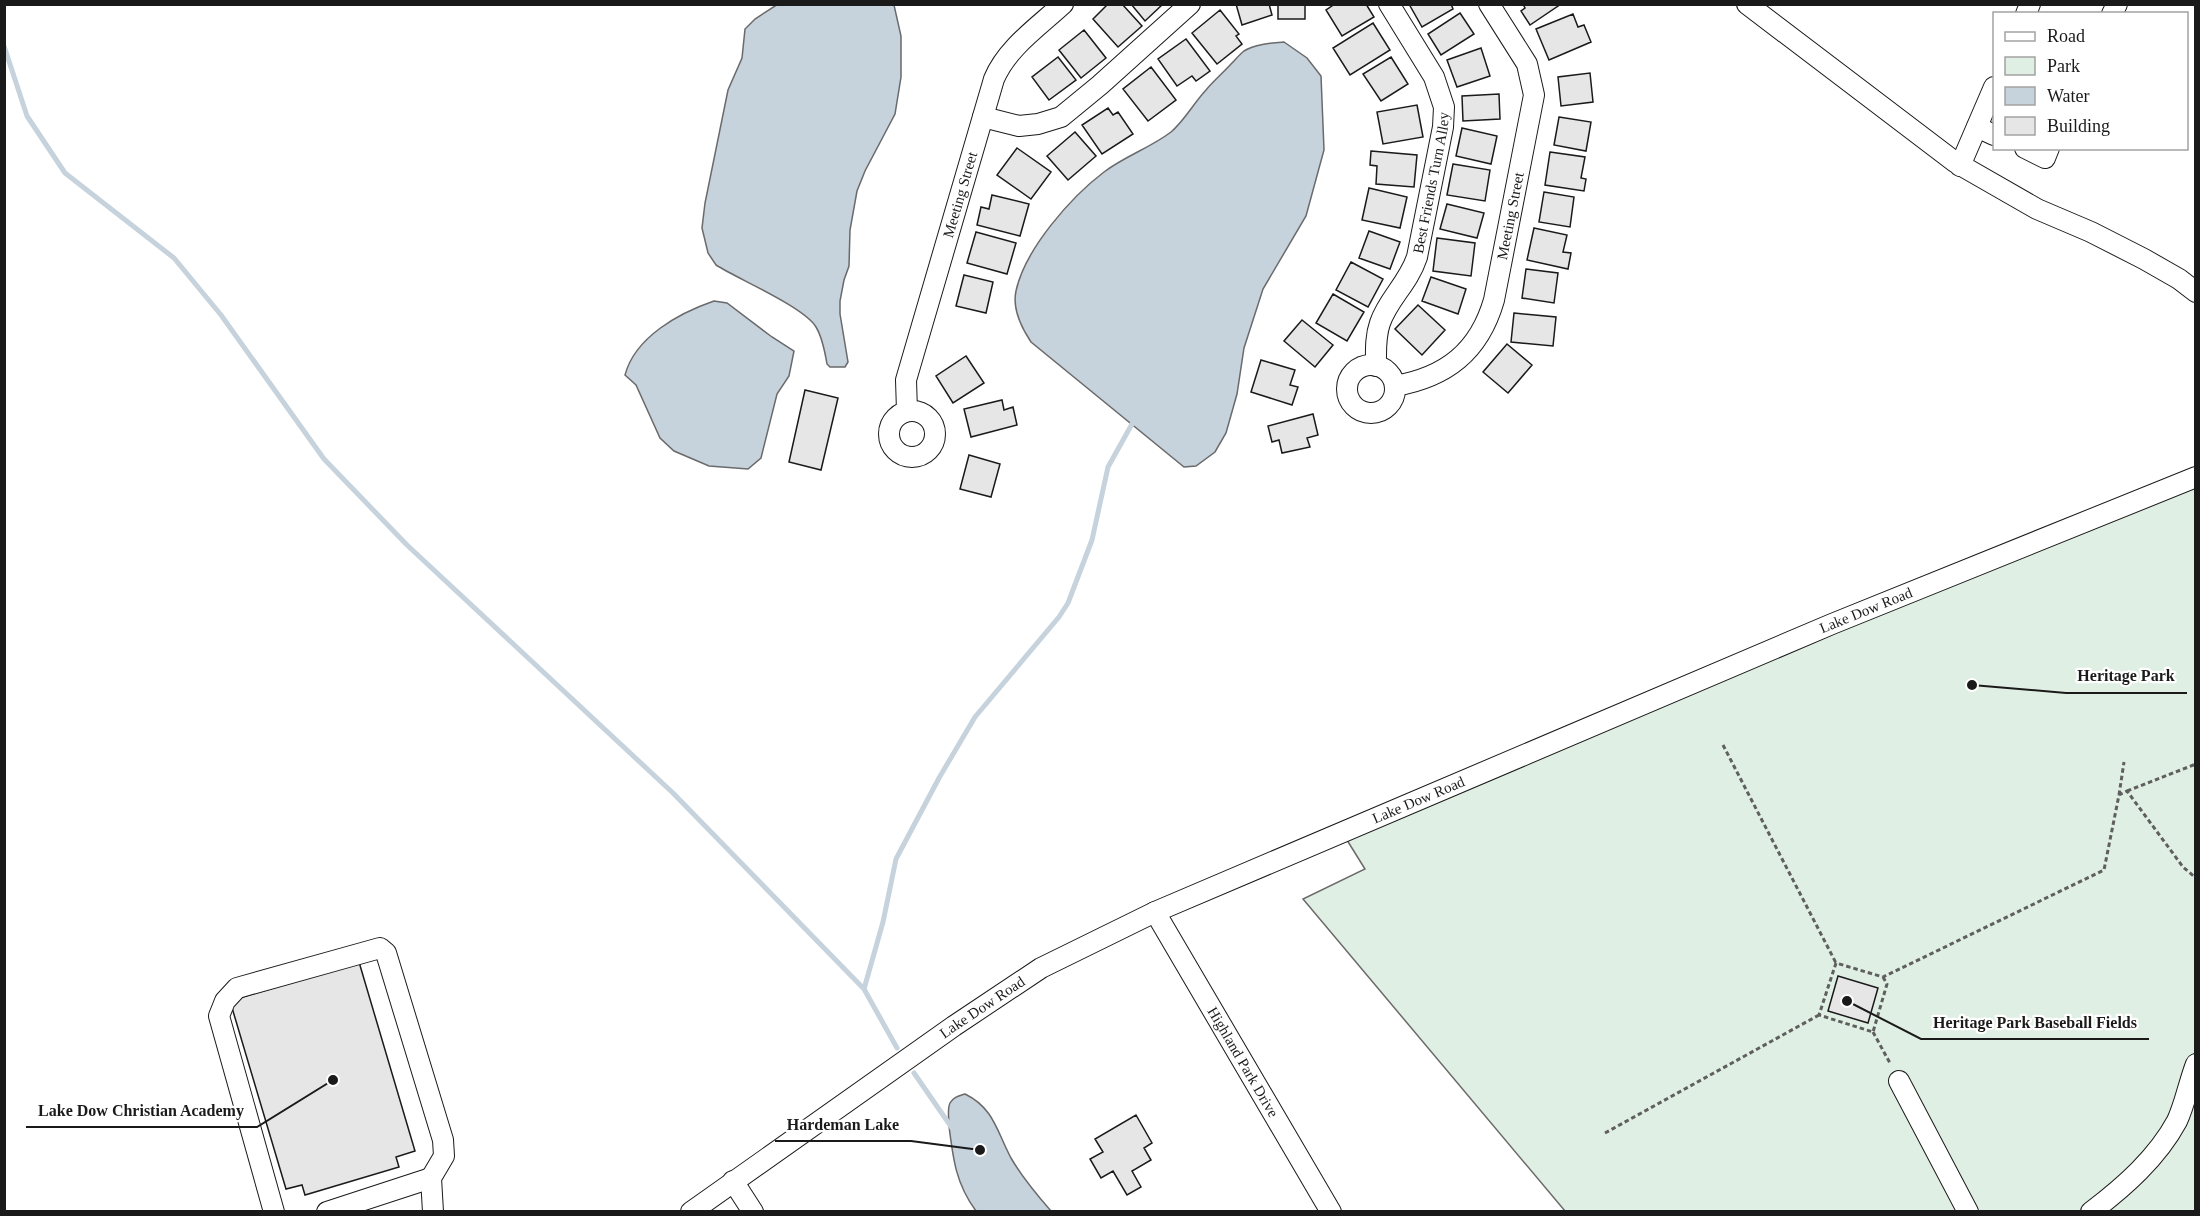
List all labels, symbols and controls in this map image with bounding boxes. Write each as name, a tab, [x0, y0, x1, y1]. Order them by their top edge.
legend	[1993, 12, 2188, 150]
text: Road	[2047, 26, 2085, 46]
text: Park	[2047, 56, 2080, 76]
text: Water	[2047, 86, 2090, 106]
street label: Best Friends Turn Alley	[1410, 111, 1452, 255]
text: Building	[2047, 116, 2110, 136]
street label: Meeting Street	[940, 149, 981, 240]
street label: Meeting Street	[1494, 170, 1527, 261]
street label: Lake Dow Road	[1817, 584, 1915, 636]
callout: Heritage Park	[2066, 659, 2187, 693]
text: Heritage Park	[2077, 667, 2175, 685]
street label: Lake Dow Road	[1370, 773, 1467, 827]
street label: Lake Dow Road	[937, 973, 1028, 1041]
street label: Highland Park Drive	[1205, 1004, 1282, 1120]
callout: Heritage Park Baseball Fields	[1921, 1005, 2149, 1039]
text: Heritage Park Baseball Fields	[1933, 1014, 2137, 1032]
callout: Lake Dow Christian Academy	[26, 1093, 257, 1127]
text: Lake Dow Christian Academy	[38, 1102, 244, 1120]
callout: Hardeman Lake	[775, 1107, 911, 1141]
text: Hardeman Lake	[787, 1116, 899, 1133]

